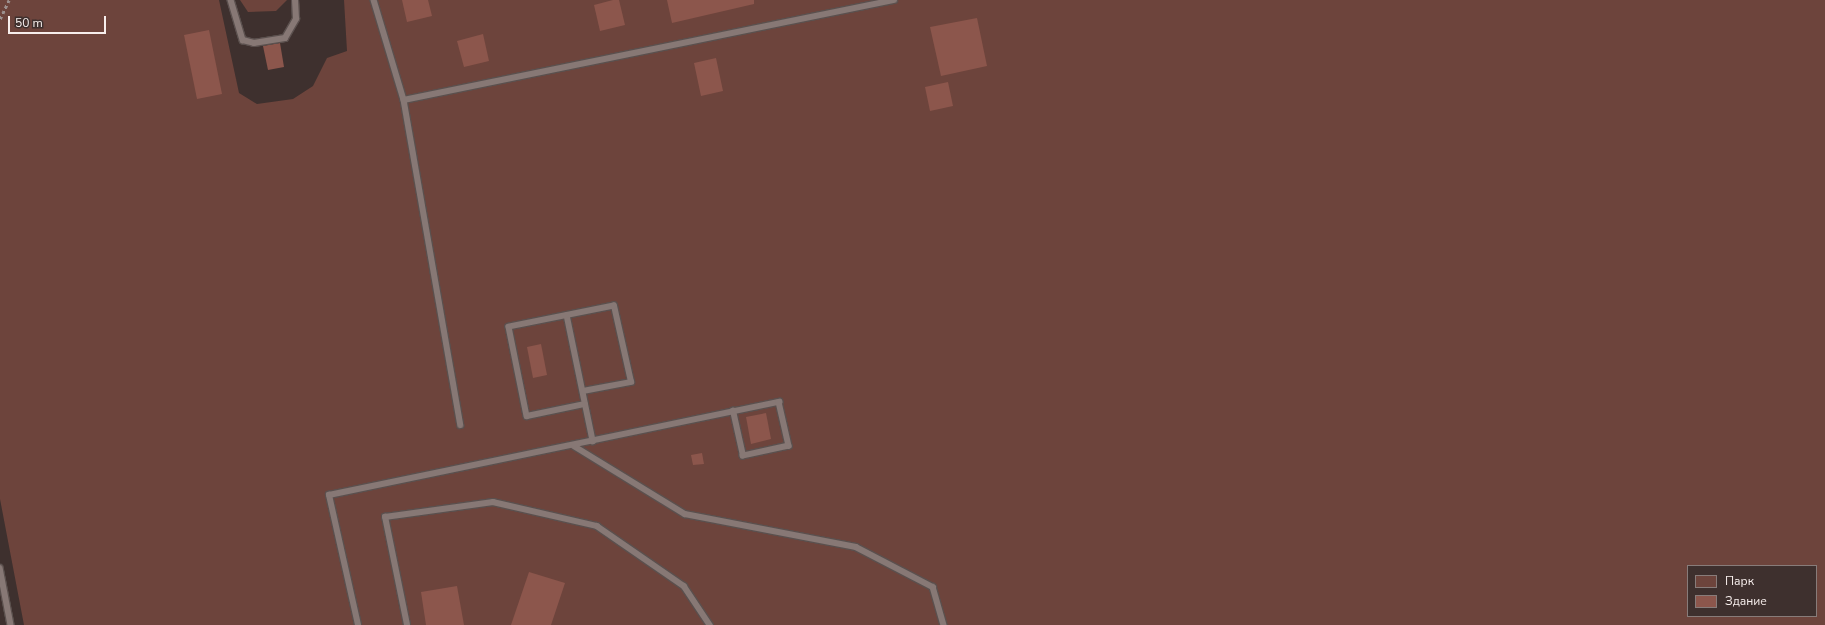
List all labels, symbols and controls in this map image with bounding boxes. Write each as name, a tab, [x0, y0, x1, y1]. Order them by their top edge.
scale bar	[10, 8, 108, 34]
text: 50 m	[15, 15, 43, 31]
legend	[1687, 565, 1817, 617]
text: Парк	[1725, 573, 1754, 589]
text: Здание	[1725, 593, 1767, 609]

